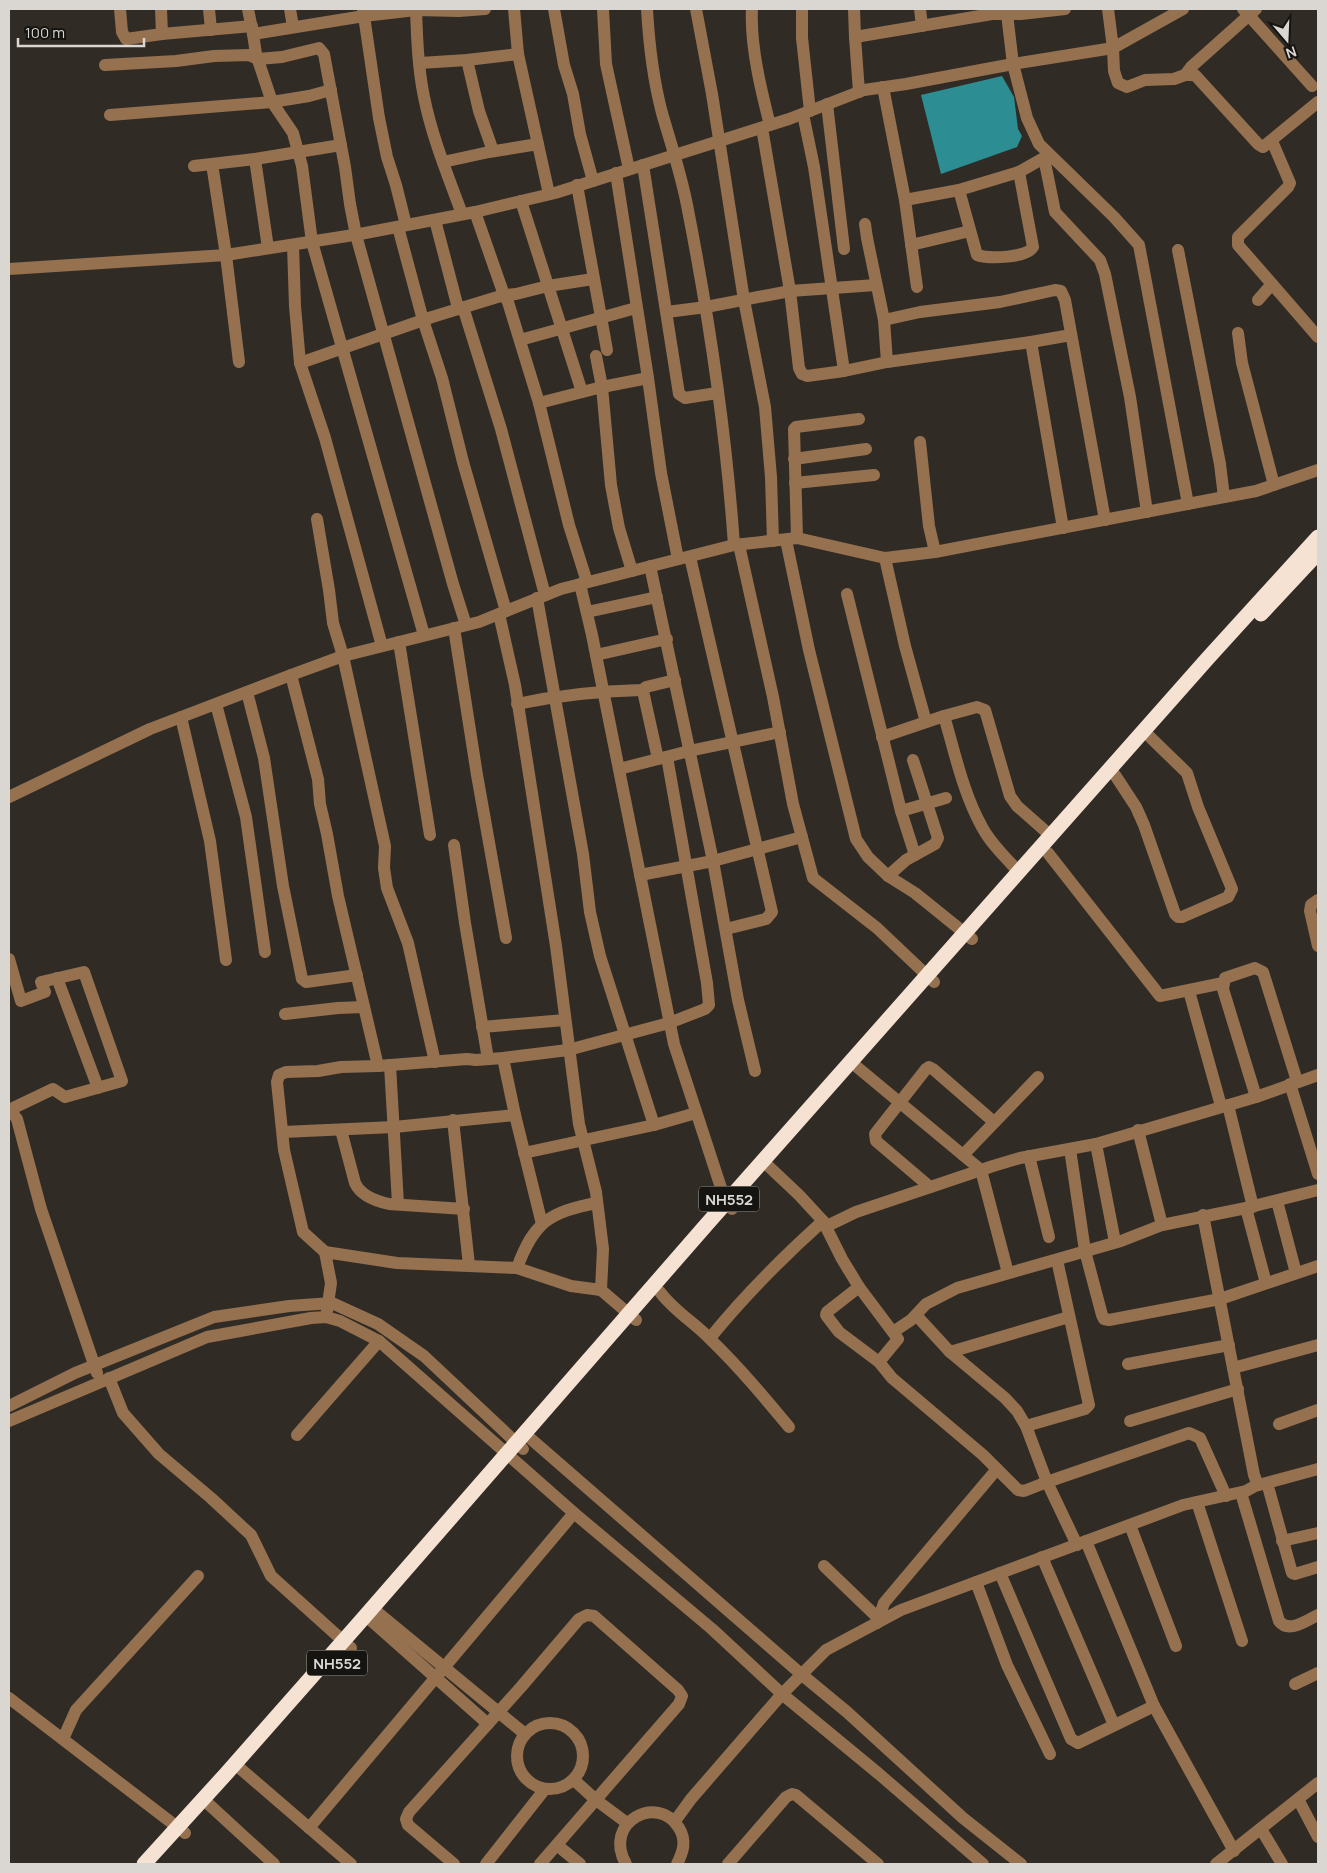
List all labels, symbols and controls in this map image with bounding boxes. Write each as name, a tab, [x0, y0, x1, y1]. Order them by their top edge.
scale bar	[18, 15, 144, 47]
north arrow	[1262, 15, 1312, 65]
text: 100 m	[25, 22, 65, 43]
text: N	[1284, 42, 1299, 63]
road number: NH552	[699, 1186, 759, 1212]
road number: NH552	[307, 1650, 367, 1676]

